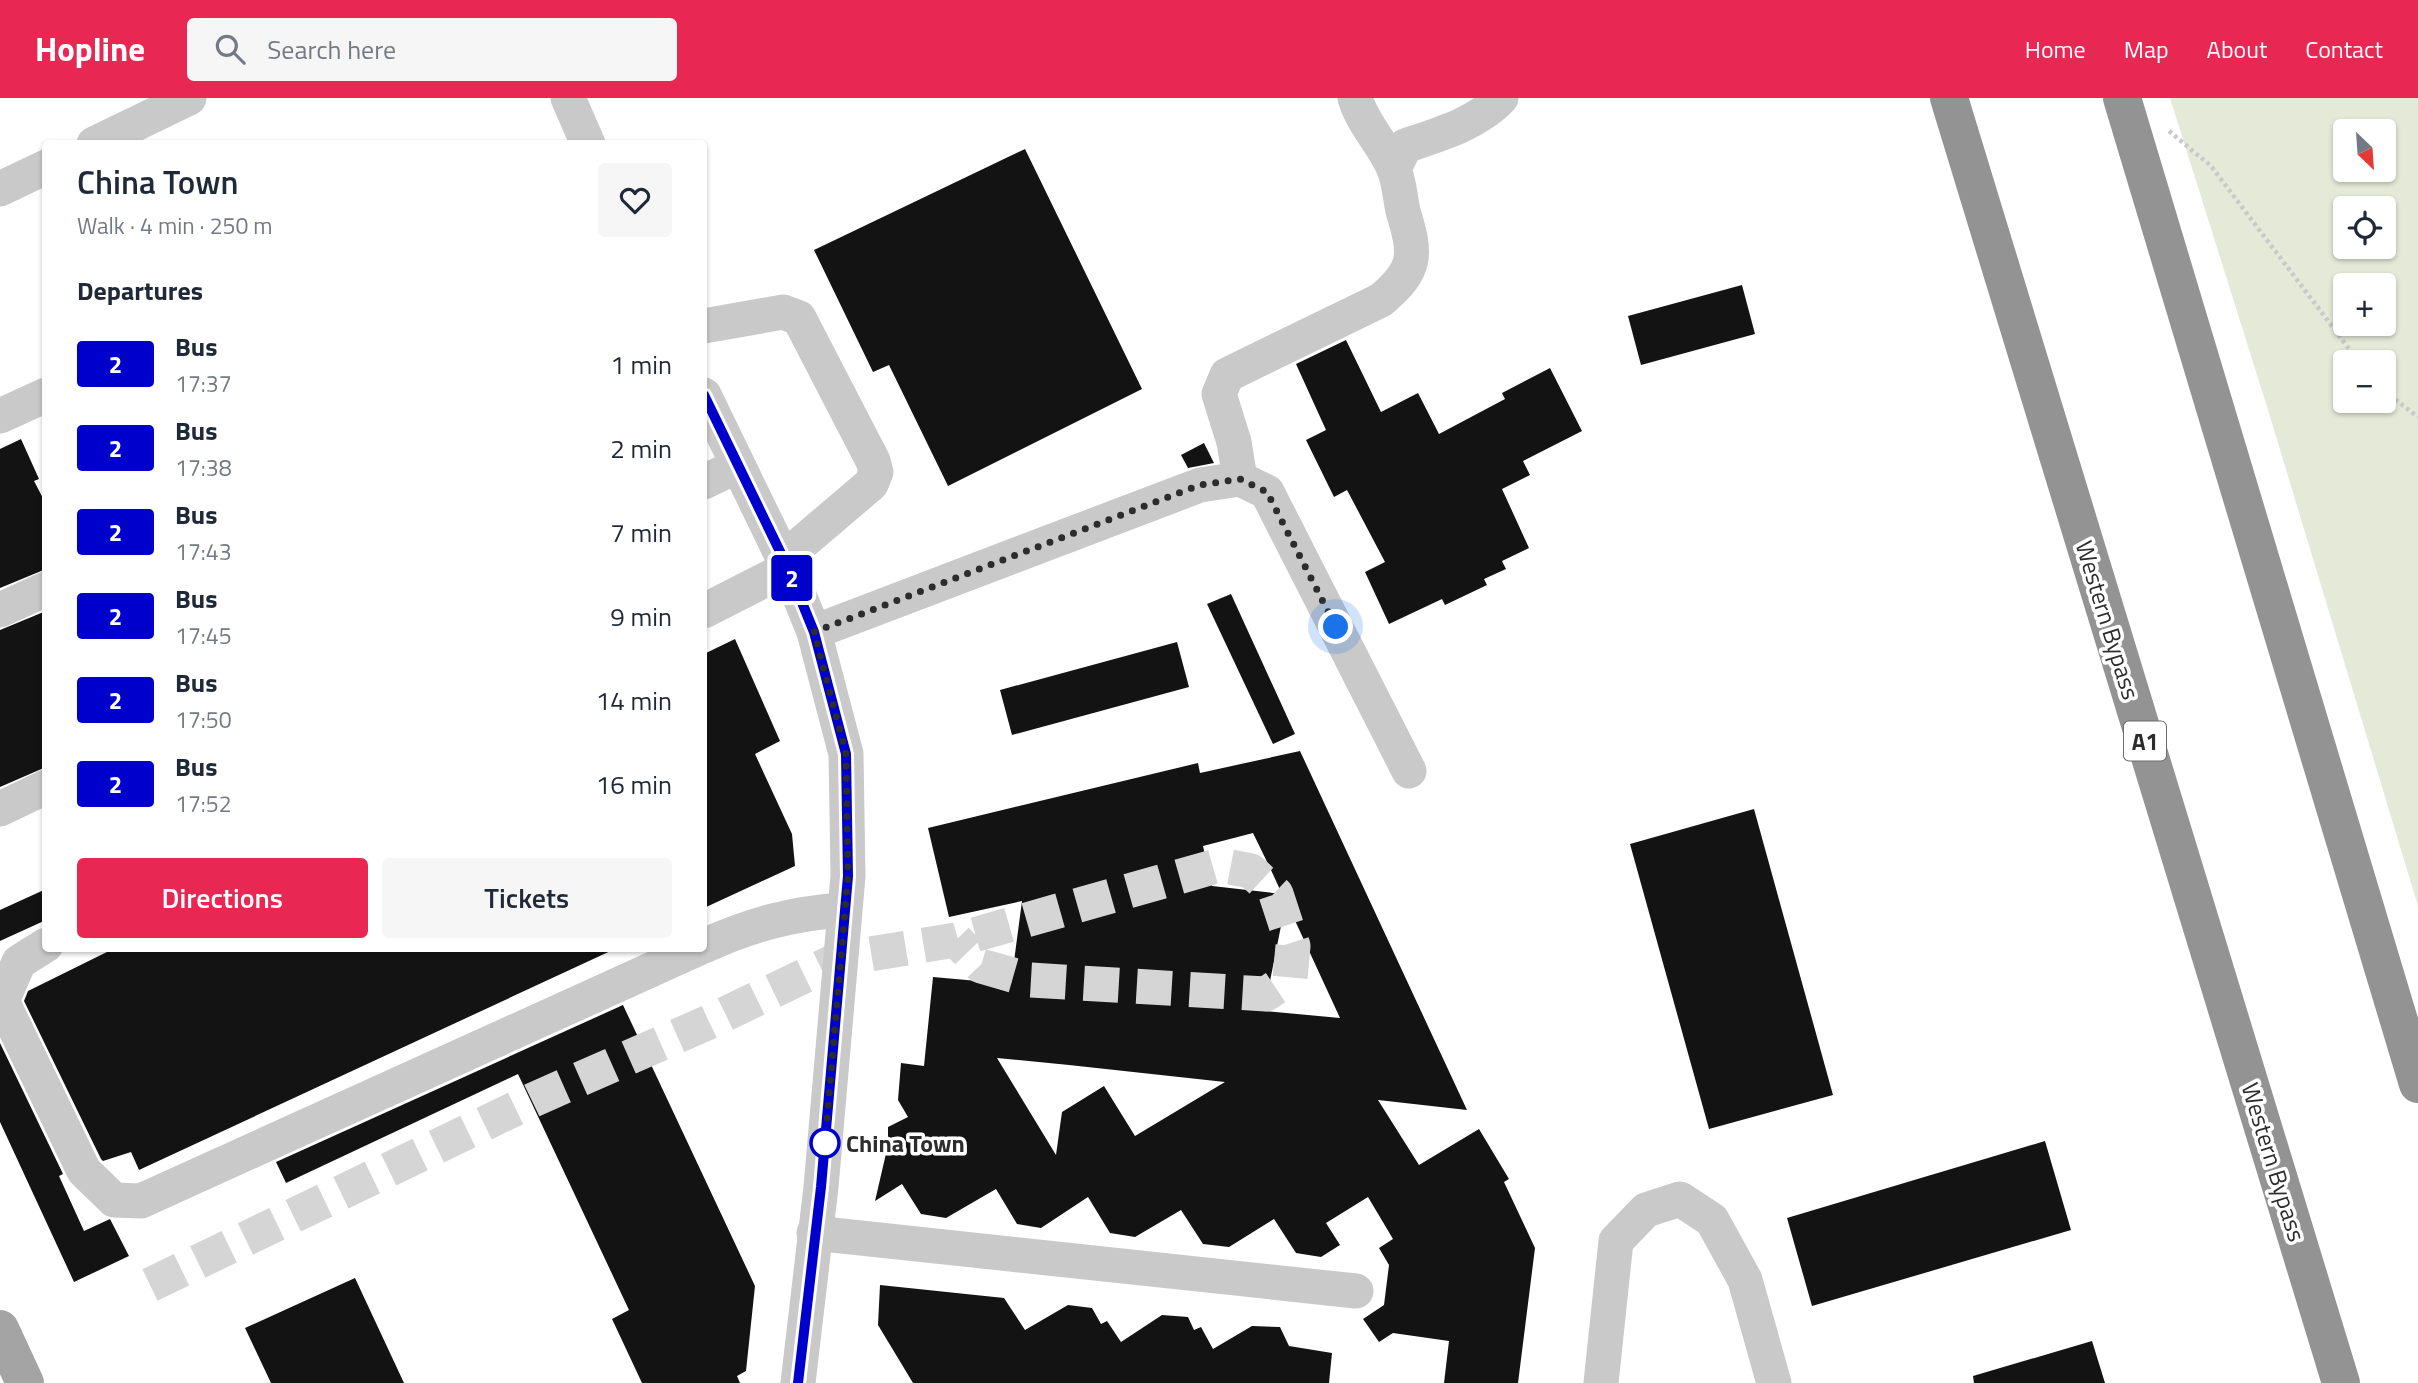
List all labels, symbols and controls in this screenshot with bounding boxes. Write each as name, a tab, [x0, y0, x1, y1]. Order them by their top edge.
search box	[187, 18, 677, 81]
text: Hopline	[35, 24, 145, 74]
icon: search	[211, 30, 249, 68]
text: Search here	[267, 30, 396, 69]
text: Home	[2025, 31, 2086, 67]
text: Map	[2124, 31, 2169, 67]
text: About	[2207, 31, 2267, 67]
text: Contact	[2305, 31, 2383, 67]
north arrow	[2333, 119, 2396, 182]
map controls	[2333, 119, 2396, 413]
text: China Town	[77, 157, 239, 207]
button: heart	[598, 163, 672, 237]
button: locate	[2333, 196, 2396, 259]
text: Walk · 4 min · 250 m	[77, 208, 273, 243]
text: Departures	[77, 271, 203, 310]
button: +	[2333, 273, 2396, 336]
text: Bus	[175, 327, 217, 366]
text: 1 min	[610, 345, 672, 384]
text: 2	[109, 346, 122, 382]
button: −	[2333, 350, 2396, 413]
text: 17:37	[175, 366, 232, 401]
text: Bus	[175, 411, 217, 450]
text: 2 min	[610, 429, 672, 468]
text: 2	[109, 430, 122, 466]
text: 17:38	[175, 450, 232, 485]
text: Bus	[175, 495, 217, 534]
text: 7 min	[610, 513, 672, 552]
text: 2	[109, 514, 122, 550]
text: 17:43	[175, 534, 232, 569]
street label: Western Bypass	[2067, 536, 2149, 704]
line badge: 2	[769, 555, 815, 601]
text: 2	[785, 560, 799, 596]
text: Bus	[175, 579, 217, 618]
text: 9 min	[610, 597, 672, 636]
text: 2	[109, 598, 122, 634]
your location	[1318, 609, 1353, 644]
text: 17:45	[175, 618, 232, 653]
text: Bus	[175, 663, 217, 702]
text: 14 min	[596, 681, 672, 720]
text: 2	[109, 682, 122, 718]
text: 17:50	[175, 702, 232, 737]
road number: A1	[2124, 722, 2166, 761]
text: Bus	[175, 747, 217, 786]
text: 16 min	[596, 765, 672, 804]
text: 2	[109, 766, 122, 802]
text: 17:52	[175, 786, 232, 821]
button: Directions	[77, 858, 368, 938]
button: Tickets	[382, 858, 672, 938]
street label: Western Bypass	[2233, 1078, 2315, 1246]
place label: China Town	[846, 1125, 965, 1161]
marker: China Town	[810, 1128, 840, 1158]

